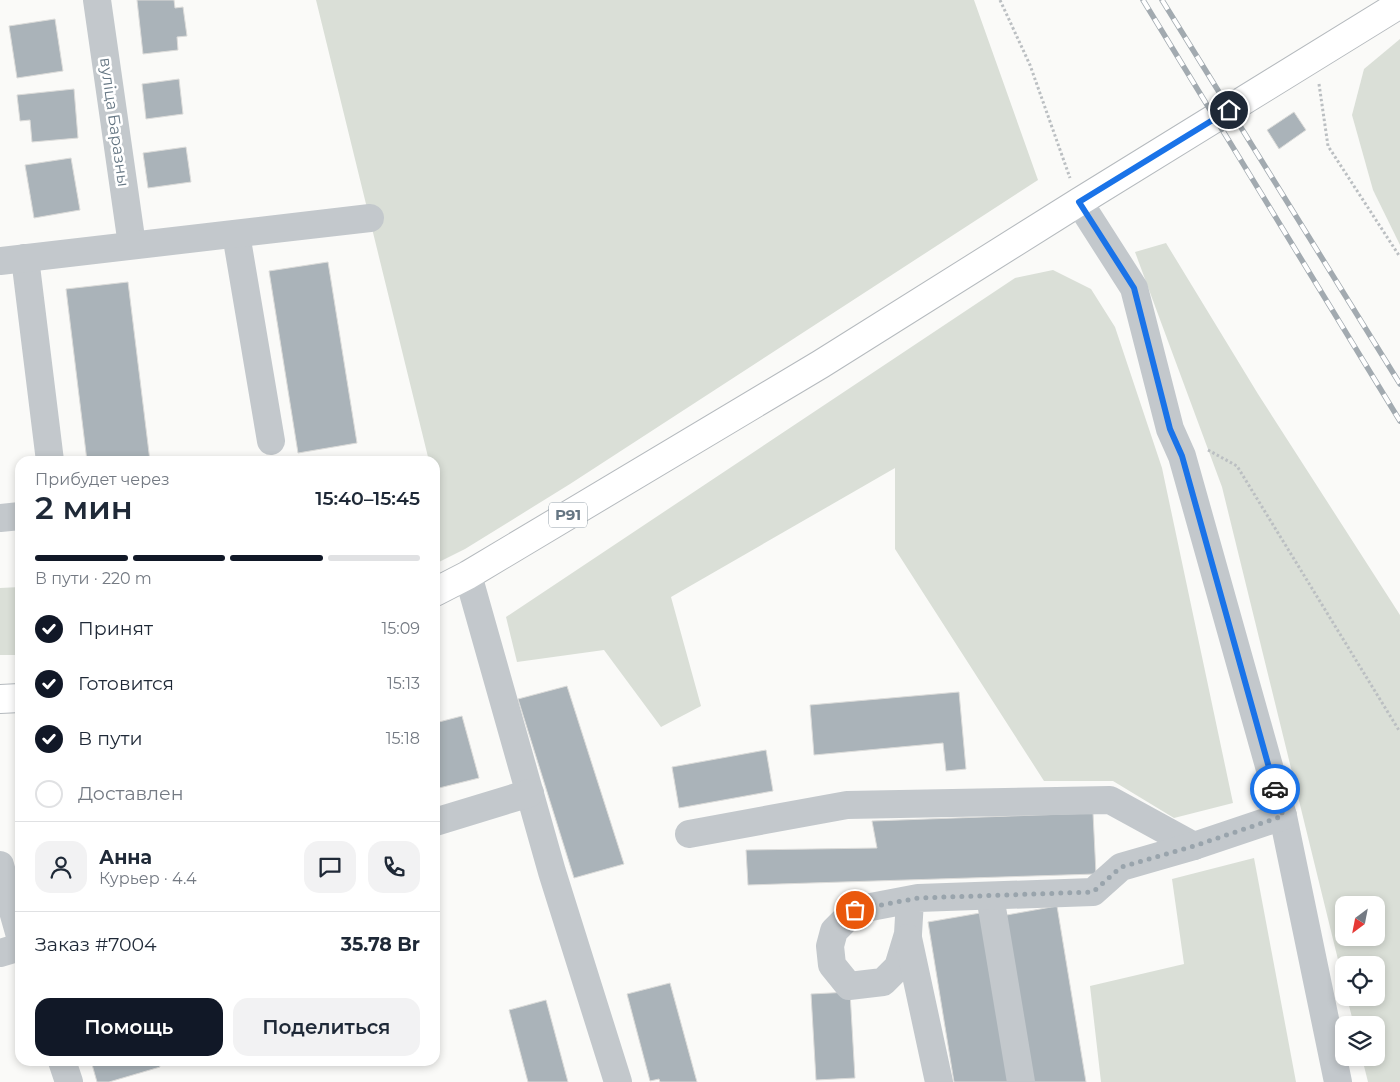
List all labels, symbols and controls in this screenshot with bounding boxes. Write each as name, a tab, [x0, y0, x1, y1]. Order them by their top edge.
street label: вуліца Баразны	[96, 56, 133, 188]
pin	[1208, 89, 1250, 131]
icon: home	[1215, 96, 1243, 124]
text: Прибудет через	[35, 470, 170, 489]
text: 15:40–15:45	[315, 487, 420, 510]
text: 2 мин	[35, 488, 133, 527]
road number: Р91	[549, 502, 587, 528]
text: В пути · 220 m	[35, 569, 152, 588]
icon: check	[35, 615, 63, 643]
text: Принят	[78, 617, 153, 640]
text: 15:09	[381, 619, 420, 638]
icon: check	[35, 670, 63, 698]
text: Готовится	[78, 672, 174, 695]
text: 15:13	[387, 674, 420, 693]
icon: check	[35, 725, 63, 753]
text: В пути	[78, 727, 143, 750]
text: 15:18	[386, 729, 420, 748]
courier	[1250, 764, 1300, 814]
icon: car	[1261, 775, 1289, 803]
text: Доставлен	[78, 782, 184, 805]
button: person	[35, 841, 87, 893]
button: chat	[304, 841, 356, 893]
button: phone	[368, 841, 420, 893]
text: Анна	[99, 846, 152, 869]
text: Курьер · 4.4	[99, 869, 197, 888]
pin	[834, 889, 876, 931]
icon: bag	[841, 896, 869, 924]
north arrow	[1335, 896, 1385, 946]
map controls	[1335, 896, 1385, 1066]
text: Заказ #7004	[35, 933, 157, 956]
text: 35.78 Br	[341, 933, 420, 956]
button: locate	[1335, 956, 1385, 1006]
button: Помощь	[35, 998, 223, 1056]
button: Поделиться	[233, 998, 420, 1056]
button: layers	[1335, 1016, 1385, 1066]

